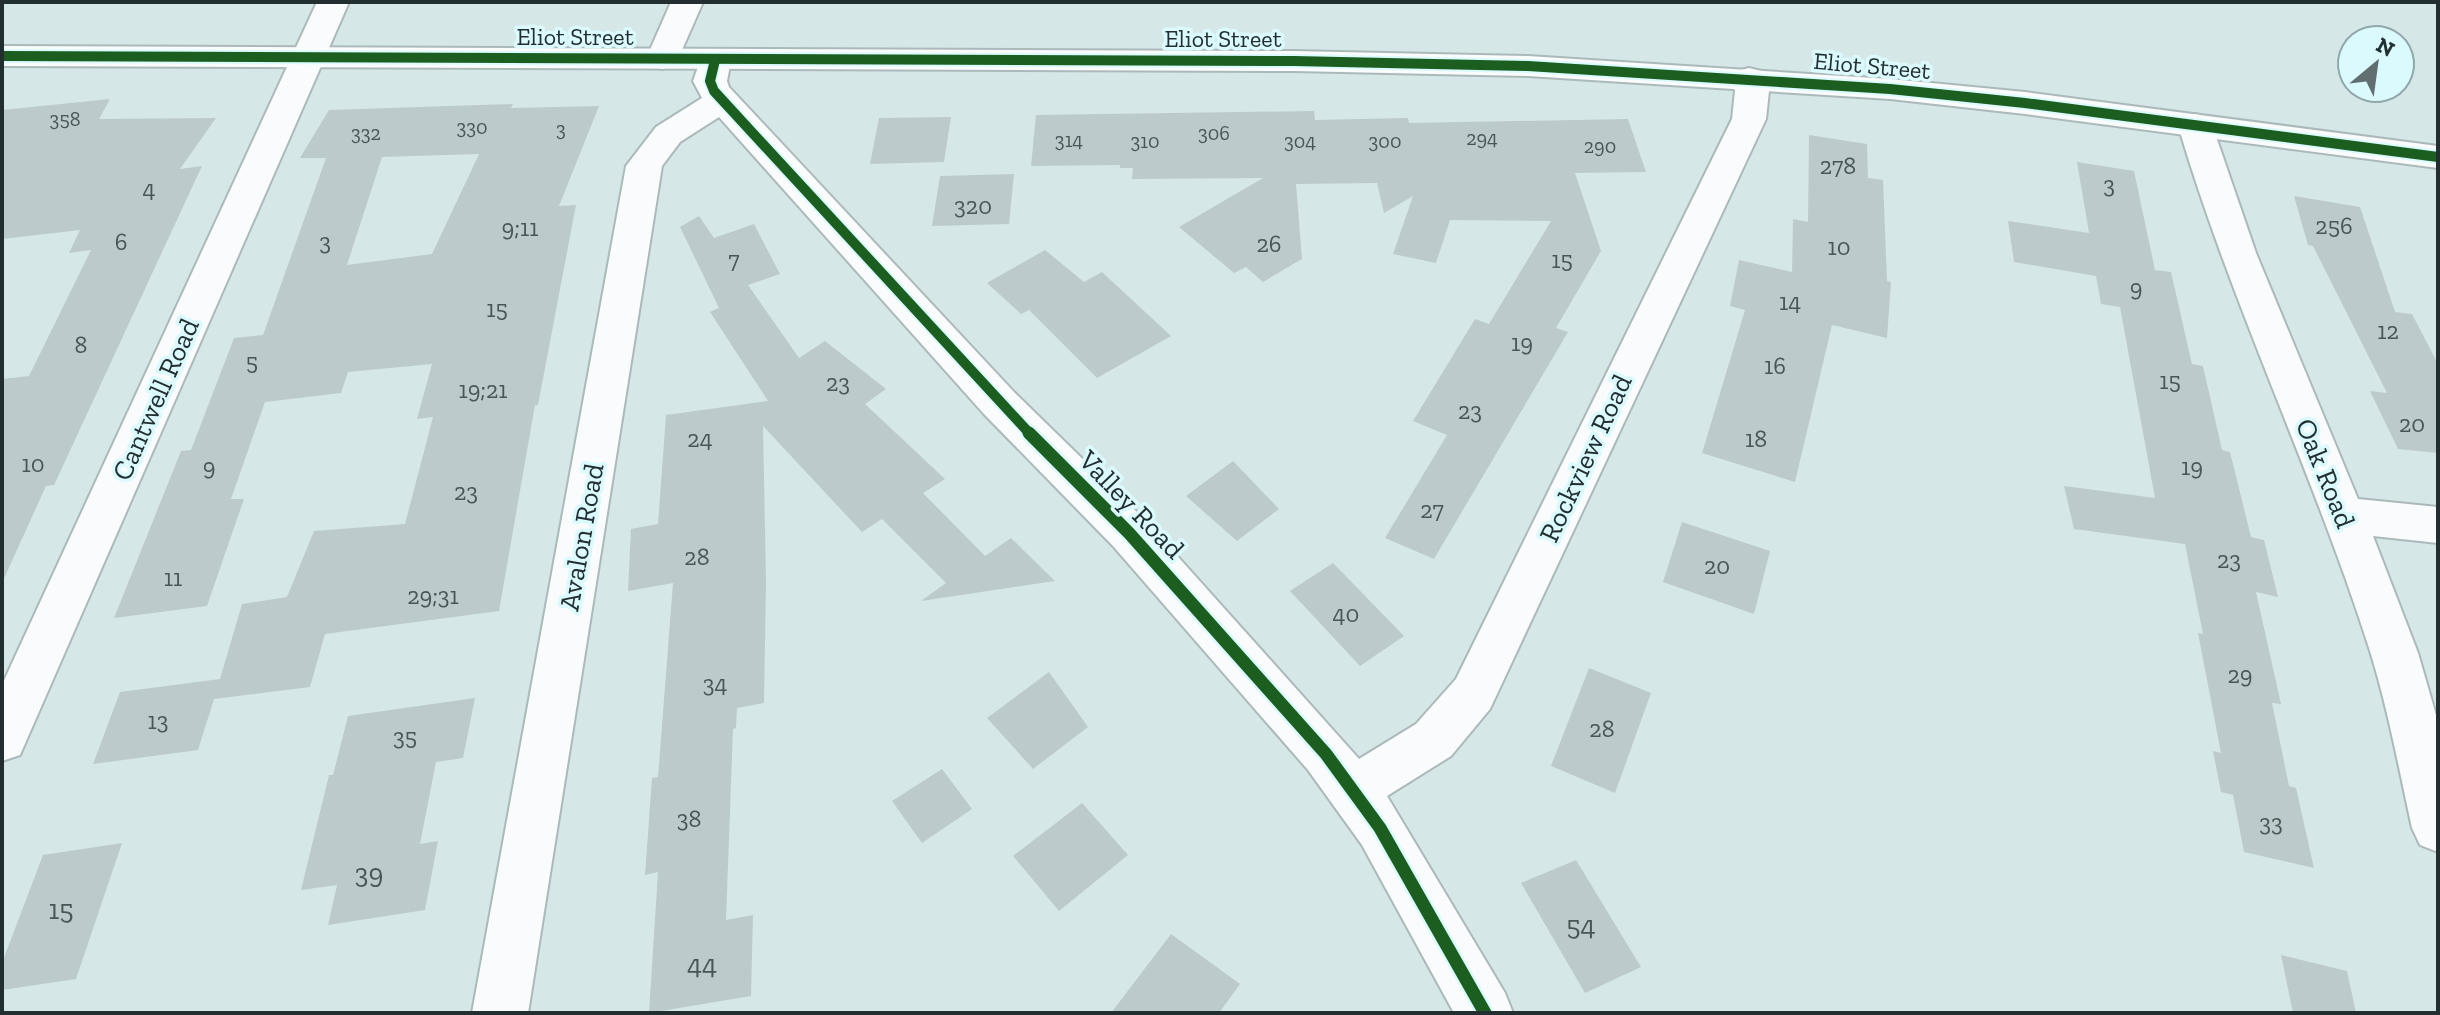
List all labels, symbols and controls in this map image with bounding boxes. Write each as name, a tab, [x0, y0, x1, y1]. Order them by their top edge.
street label: Eliot Street	[516, 22, 634, 51]
street label: Eliot Street	[1164, 24, 1282, 53]
north arrow	[2336, 24, 2416, 104]
text: N	[2372, 31, 2400, 63]
street label: Eliot Street	[1812, 46, 1932, 85]
house number: 358	[50, 107, 80, 131]
house number: 330	[456, 115, 488, 139]
house number: 3	[556, 117, 566, 141]
house number: 332	[351, 121, 381, 145]
house number: 306	[1198, 121, 1230, 145]
house number: 294	[1466, 126, 1498, 150]
house number: 314	[1055, 128, 1083, 152]
house number: 310	[1131, 129, 1160, 153]
house number: 304	[1284, 129, 1316, 153]
house number: 300	[1369, 129, 1401, 153]
house number: 290	[1584, 134, 1616, 158]
house number: 278	[1820, 151, 1856, 180]
house number: 3	[2103, 170, 2115, 199]
house number: 4	[143, 174, 156, 203]
house number: 320	[954, 191, 992, 220]
house number: 256	[2315, 211, 2353, 240]
house number: 9;11	[502, 213, 538, 242]
house number: 6	[115, 227, 127, 256]
house number: 3	[319, 227, 331, 256]
house number: 26	[1256, 229, 1282, 258]
house number: 10	[1827, 232, 1851, 261]
house number: 7	[728, 245, 740, 274]
house number: 15	[1551, 245, 1573, 274]
house number: 9	[2130, 273, 2142, 302]
house number: 14	[1779, 287, 1801, 316]
house number: 15	[486, 294, 508, 323]
street label: Cantwell Road	[105, 313, 206, 485]
house number: 12	[2377, 316, 2399, 345]
house number: 19	[1511, 328, 1533, 357]
house number: 8	[75, 330, 87, 359]
house number: 5	[246, 347, 258, 376]
house number: 16	[1764, 351, 1786, 380]
house number: 15	[2159, 366, 2181, 395]
house number: 23	[826, 368, 850, 397]
street label: Rockview Road	[1532, 369, 1639, 547]
house number: 19;21	[458, 375, 508, 404]
house number: 23	[1458, 396, 1482, 425]
house number: 20	[2399, 409, 2425, 438]
street label: Oak Road	[2289, 414, 2362, 533]
house number: 24	[687, 424, 713, 453]
house number: 18	[1745, 424, 1767, 453]
street label: Valley Road	[1071, 443, 1191, 565]
house number: 10	[21, 449, 45, 478]
house number: 9	[203, 452, 215, 481]
house number: 19	[2181, 452, 2203, 481]
street label: Avalon Road	[552, 461, 611, 613]
house number: 23	[454, 477, 478, 506]
house number: 27	[1420, 495, 1444, 524]
house number: 28	[684, 542, 710, 571]
house number: 23	[2217, 545, 2241, 574]
house number: 20	[1704, 551, 1730, 580]
house number: 11	[164, 563, 182, 592]
house number: 29;31	[407, 581, 459, 610]
house number: 40	[1333, 599, 1359, 628]
house number: 29	[2227, 660, 2253, 689]
house number: 34	[703, 669, 727, 698]
house number: 13	[148, 706, 168, 735]
house number: 28	[1589, 714, 1615, 743]
house number: 35	[393, 722, 417, 751]
house number: 38	[677, 804, 701, 833]
house number: 33	[2259, 808, 2283, 837]
house number: 39	[355, 857, 383, 890]
house number: 15	[48, 893, 74, 926]
house number: 54	[1566, 909, 1596, 942]
house number: 44	[687, 948, 717, 981]

